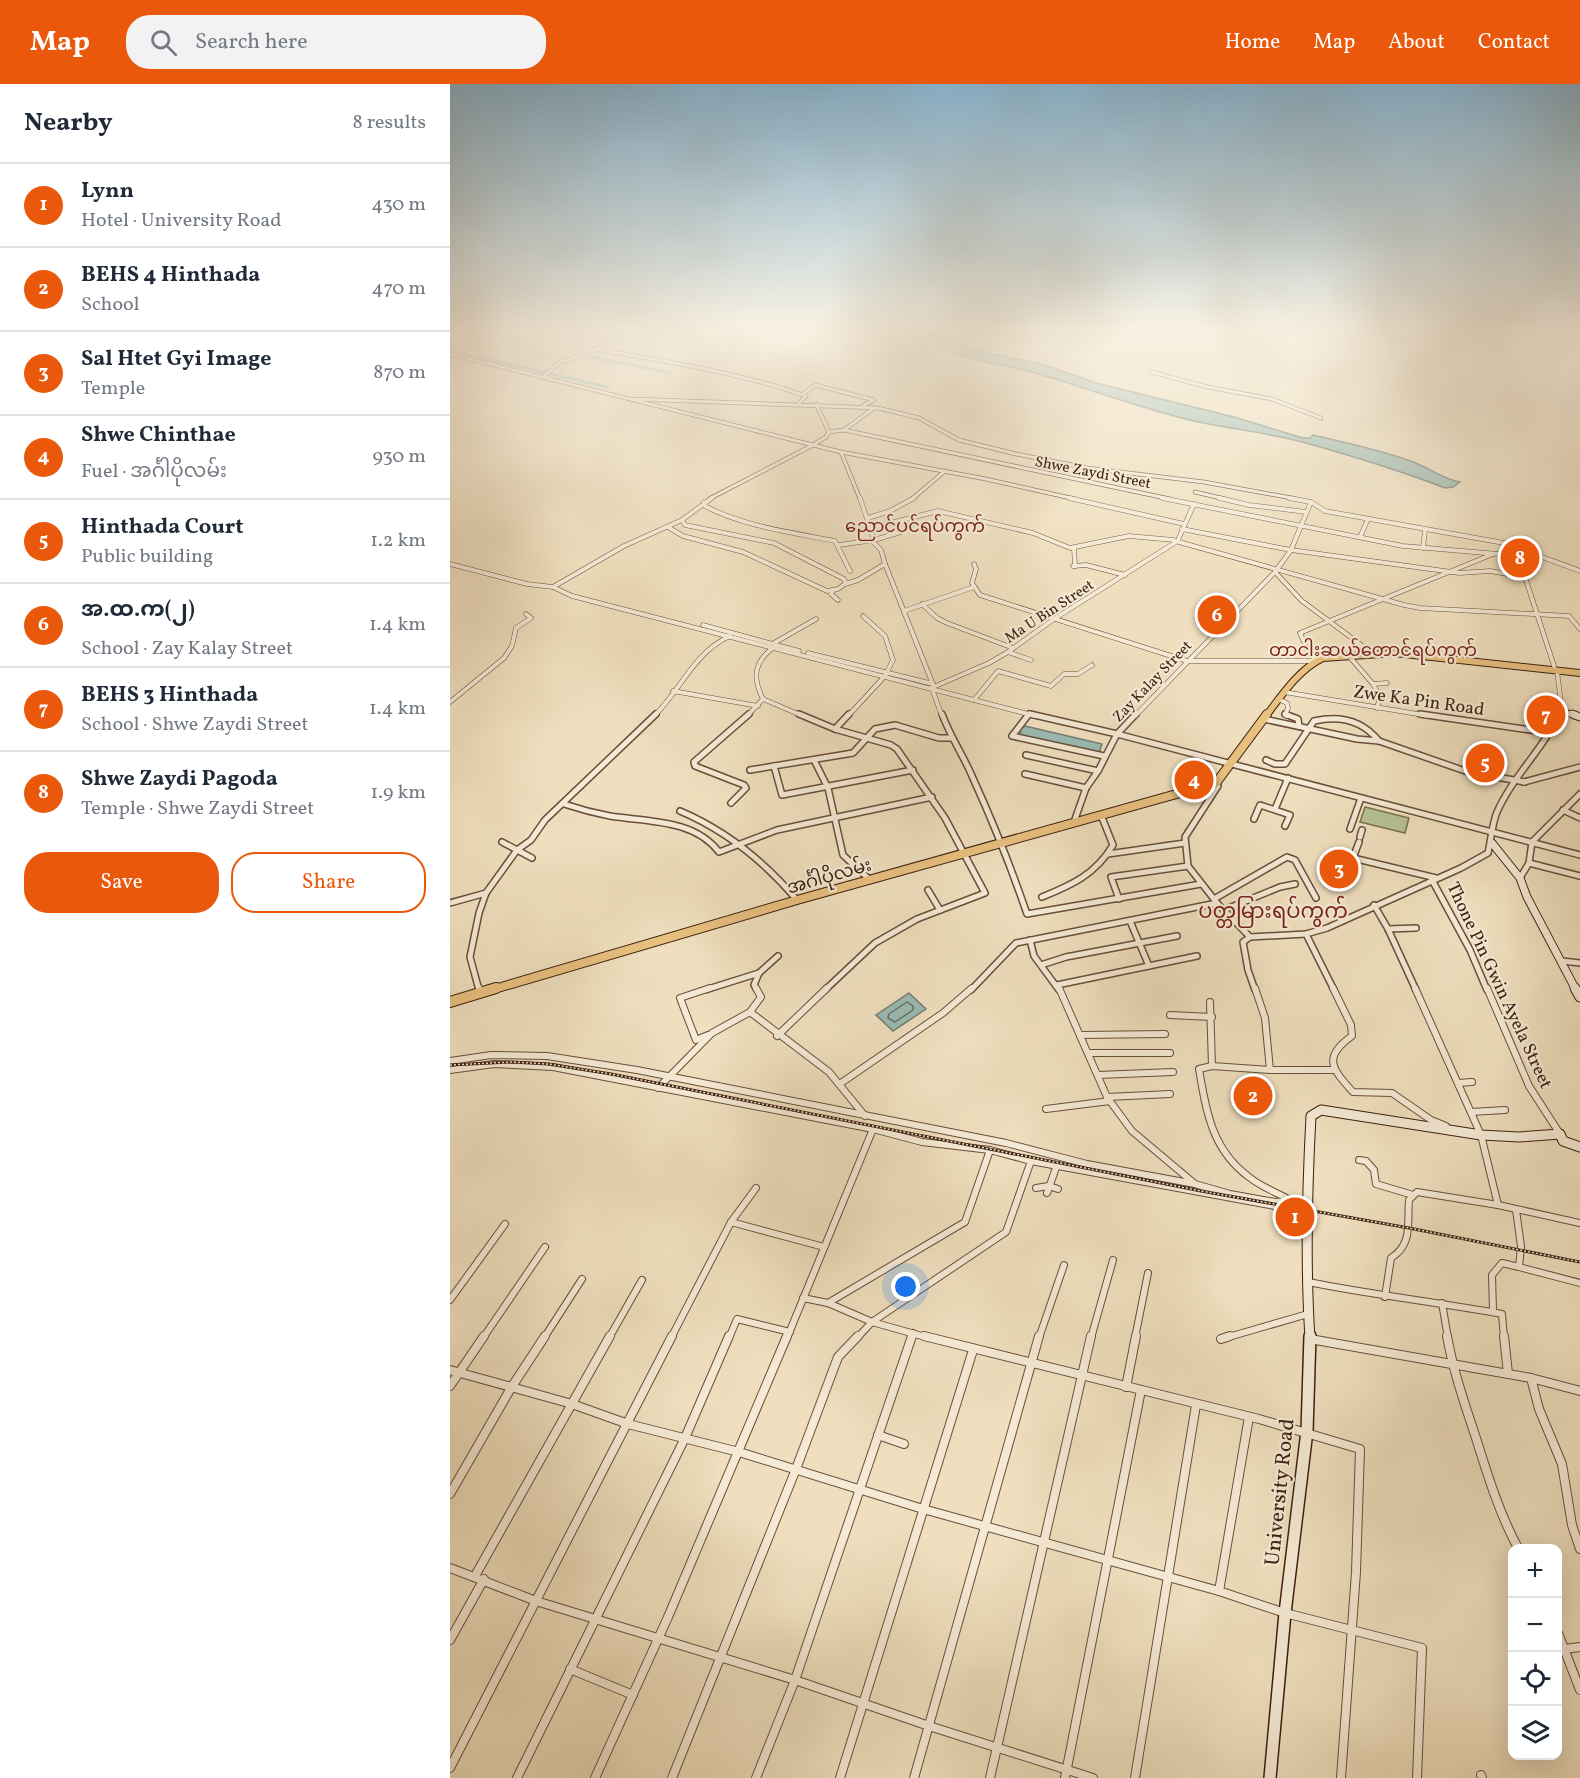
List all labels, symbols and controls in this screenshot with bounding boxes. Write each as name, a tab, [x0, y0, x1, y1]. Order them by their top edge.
search box	[126, 15, 546, 69]
text: Map	[30, 23, 90, 62]
icon: search	[147, 26, 180, 59]
text: Search here	[195, 27, 308, 58]
text: Home	[1225, 28, 1280, 57]
text: Map	[1313, 28, 1355, 57]
text: About	[1388, 28, 1445, 57]
text: Contact	[1478, 28, 1550, 57]
text: Nearby	[24, 105, 113, 141]
text: 8 results	[353, 109, 426, 137]
text: Lynn	[81, 176, 134, 207]
text: 1	[39, 191, 48, 219]
text: 430 m	[371, 191, 426, 219]
text: Hotel · University Road	[81, 207, 282, 235]
text: BEHS 4 Hinthada	[81, 260, 260, 291]
text: 2	[38, 275, 49, 303]
text: 470 m	[371, 275, 426, 303]
text: School	[81, 291, 139, 319]
text: Sal Htet Gyi Image	[81, 344, 272, 375]
text: 3	[38, 359, 49, 387]
text: 870 m	[373, 359, 426, 387]
text: Temple	[81, 375, 145, 403]
text: Shwe Chinthae	[81, 420, 236, 451]
text: 4	[37, 443, 50, 471]
text: 930 m	[372, 443, 426, 471]
street label: Shwe Zaydi Street	[1033, 452, 1153, 495]
text: Fuel · အင်္ဂါပိုလမ်း	[81, 458, 227, 486]
text: Hinthada Court	[81, 512, 244, 543]
district label: ညောင်ပင်ရပ်ကွက်	[845, 513, 985, 541]
text: 5	[39, 527, 48, 555]
text: 1.2 km	[370, 527, 426, 555]
pin: 8	[1500, 536, 1540, 580]
text: Public building	[81, 543, 213, 571]
street label: Ma U Bin Street	[1001, 575, 1099, 649]
pin: 6	[1198, 592, 1236, 638]
text: အ.ထ.က(၂)	[81, 595, 195, 626]
text: 6	[38, 611, 49, 639]
text: 1.4 km	[369, 611, 426, 639]
text: School · Zay Kalay Street	[81, 635, 293, 663]
street label: Zay Kalay Street	[1109, 637, 1198, 728]
district label: တာငါးဆယ်တောင်ရပ်ကွက်	[1269, 637, 1477, 665]
text: BEHS 3 Hinthada	[81, 680, 258, 711]
street label: Zwe Ka Pin Road	[1352, 680, 1486, 723]
pin: 7	[1526, 692, 1566, 738]
text: 7	[39, 695, 48, 723]
text: 1.4 km	[369, 695, 426, 723]
text: School · Shwe Zaydi Street	[81, 711, 309, 739]
pin: 5	[1466, 740, 1504, 786]
pin: 4	[1174, 758, 1214, 802]
text: Shwe Zaydi Pagoda	[81, 764, 278, 795]
text: 8	[38, 779, 49, 807]
text: 1.9 km	[371, 779, 426, 807]
text: Temple · Shwe Zaydi Street	[81, 795, 314, 823]
pin: 3	[1320, 846, 1358, 892]
street label: အင်္ဂါပိုလမ်း	[783, 851, 875, 902]
button: Save	[24, 852, 219, 913]
button: Share	[231, 852, 426, 913]
street label: Thone Pin Gwin Ayela Street	[1440, 878, 1558, 1093]
district label: ပတ္တမြားရပ်ကွက်	[1198, 895, 1348, 928]
pin: 2	[1234, 1074, 1272, 1118]
pin: 1	[1276, 1194, 1314, 1240]
your location	[891, 1272, 920, 1301]
street label: University Road	[1258, 1417, 1303, 1567]
map controls	[1508, 1544, 1562, 1760]
button: +	[1508, 1544, 1562, 1598]
button: −	[1508, 1598, 1562, 1652]
button: locate	[1508, 1652, 1562, 1706]
button: layers	[1508, 1706, 1562, 1760]

